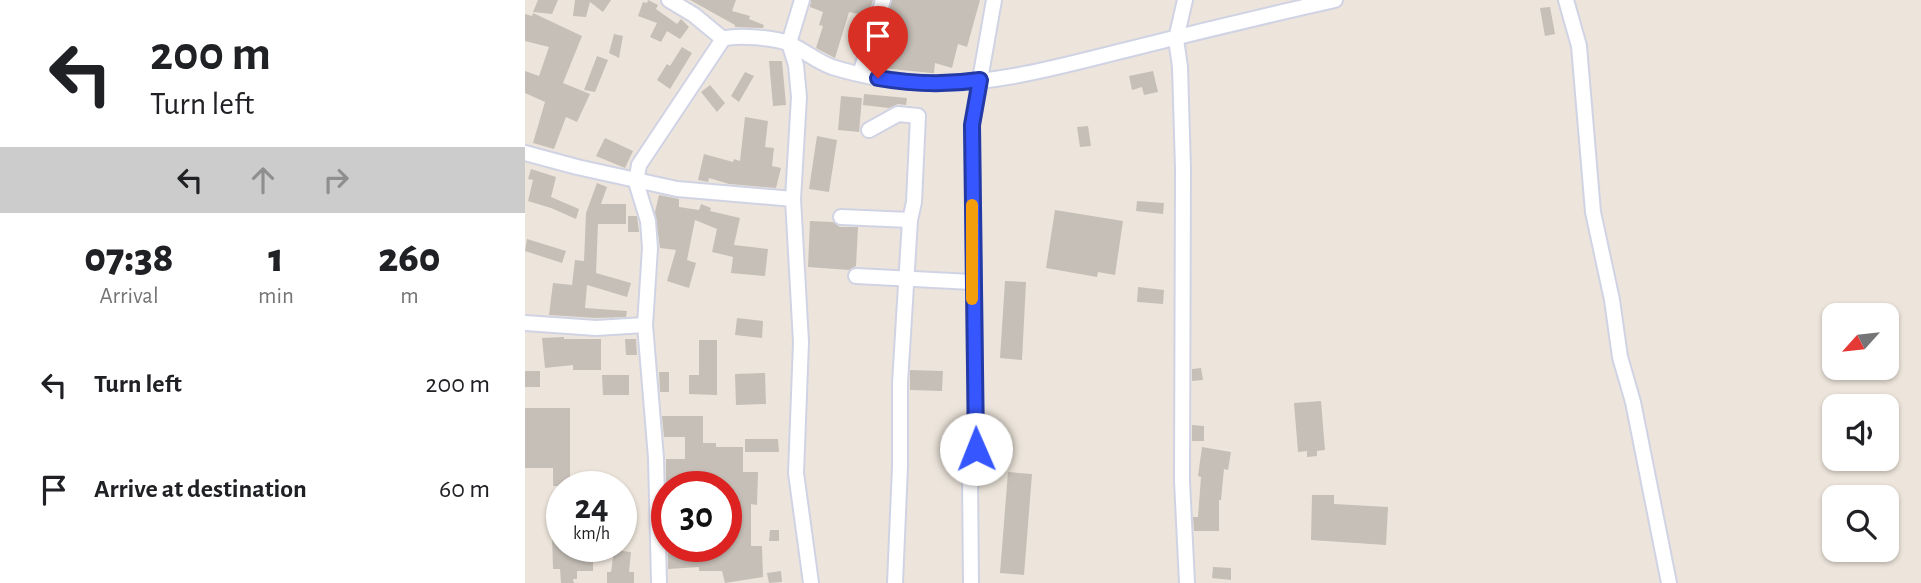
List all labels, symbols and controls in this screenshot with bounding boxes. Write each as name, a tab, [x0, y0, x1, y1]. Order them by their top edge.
pin	[848, 6, 908, 78]
icon: arrive	[859, 17, 897, 55]
icon: left	[35, 28, 126, 119]
text: 200 m	[150, 30, 271, 79]
text: Turn left	[150, 88, 254, 120]
icon: left	[171, 161, 209, 199]
icon: ahead	[244, 161, 282, 199]
icon: right	[317, 161, 355, 199]
text: 07:38	[84, 237, 174, 279]
text: 1	[268, 237, 284, 279]
text: 260	[378, 237, 441, 279]
text: Arrival	[99, 285, 159, 308]
text: min	[258, 285, 294, 308]
text: m	[400, 285, 419, 308]
north arrow	[1822, 303, 1899, 380]
map controls	[1822, 303, 1899, 562]
icon: left	[35, 366, 73, 404]
text: Turn left	[94, 371, 182, 397]
text: 200 m	[426, 371, 490, 397]
button: sound	[1822, 394, 1899, 471]
position arrow	[939, 412, 1013, 486]
icon: arrive	[35, 471, 73, 509]
speed limit sign: 30	[651, 471, 742, 562]
text: Arrive at destination	[94, 476, 307, 502]
text: 60 m	[439, 476, 490, 502]
button: search	[1822, 485, 1899, 562]
text: 24	[574, 490, 609, 525]
text: km/h	[573, 525, 610, 543]

